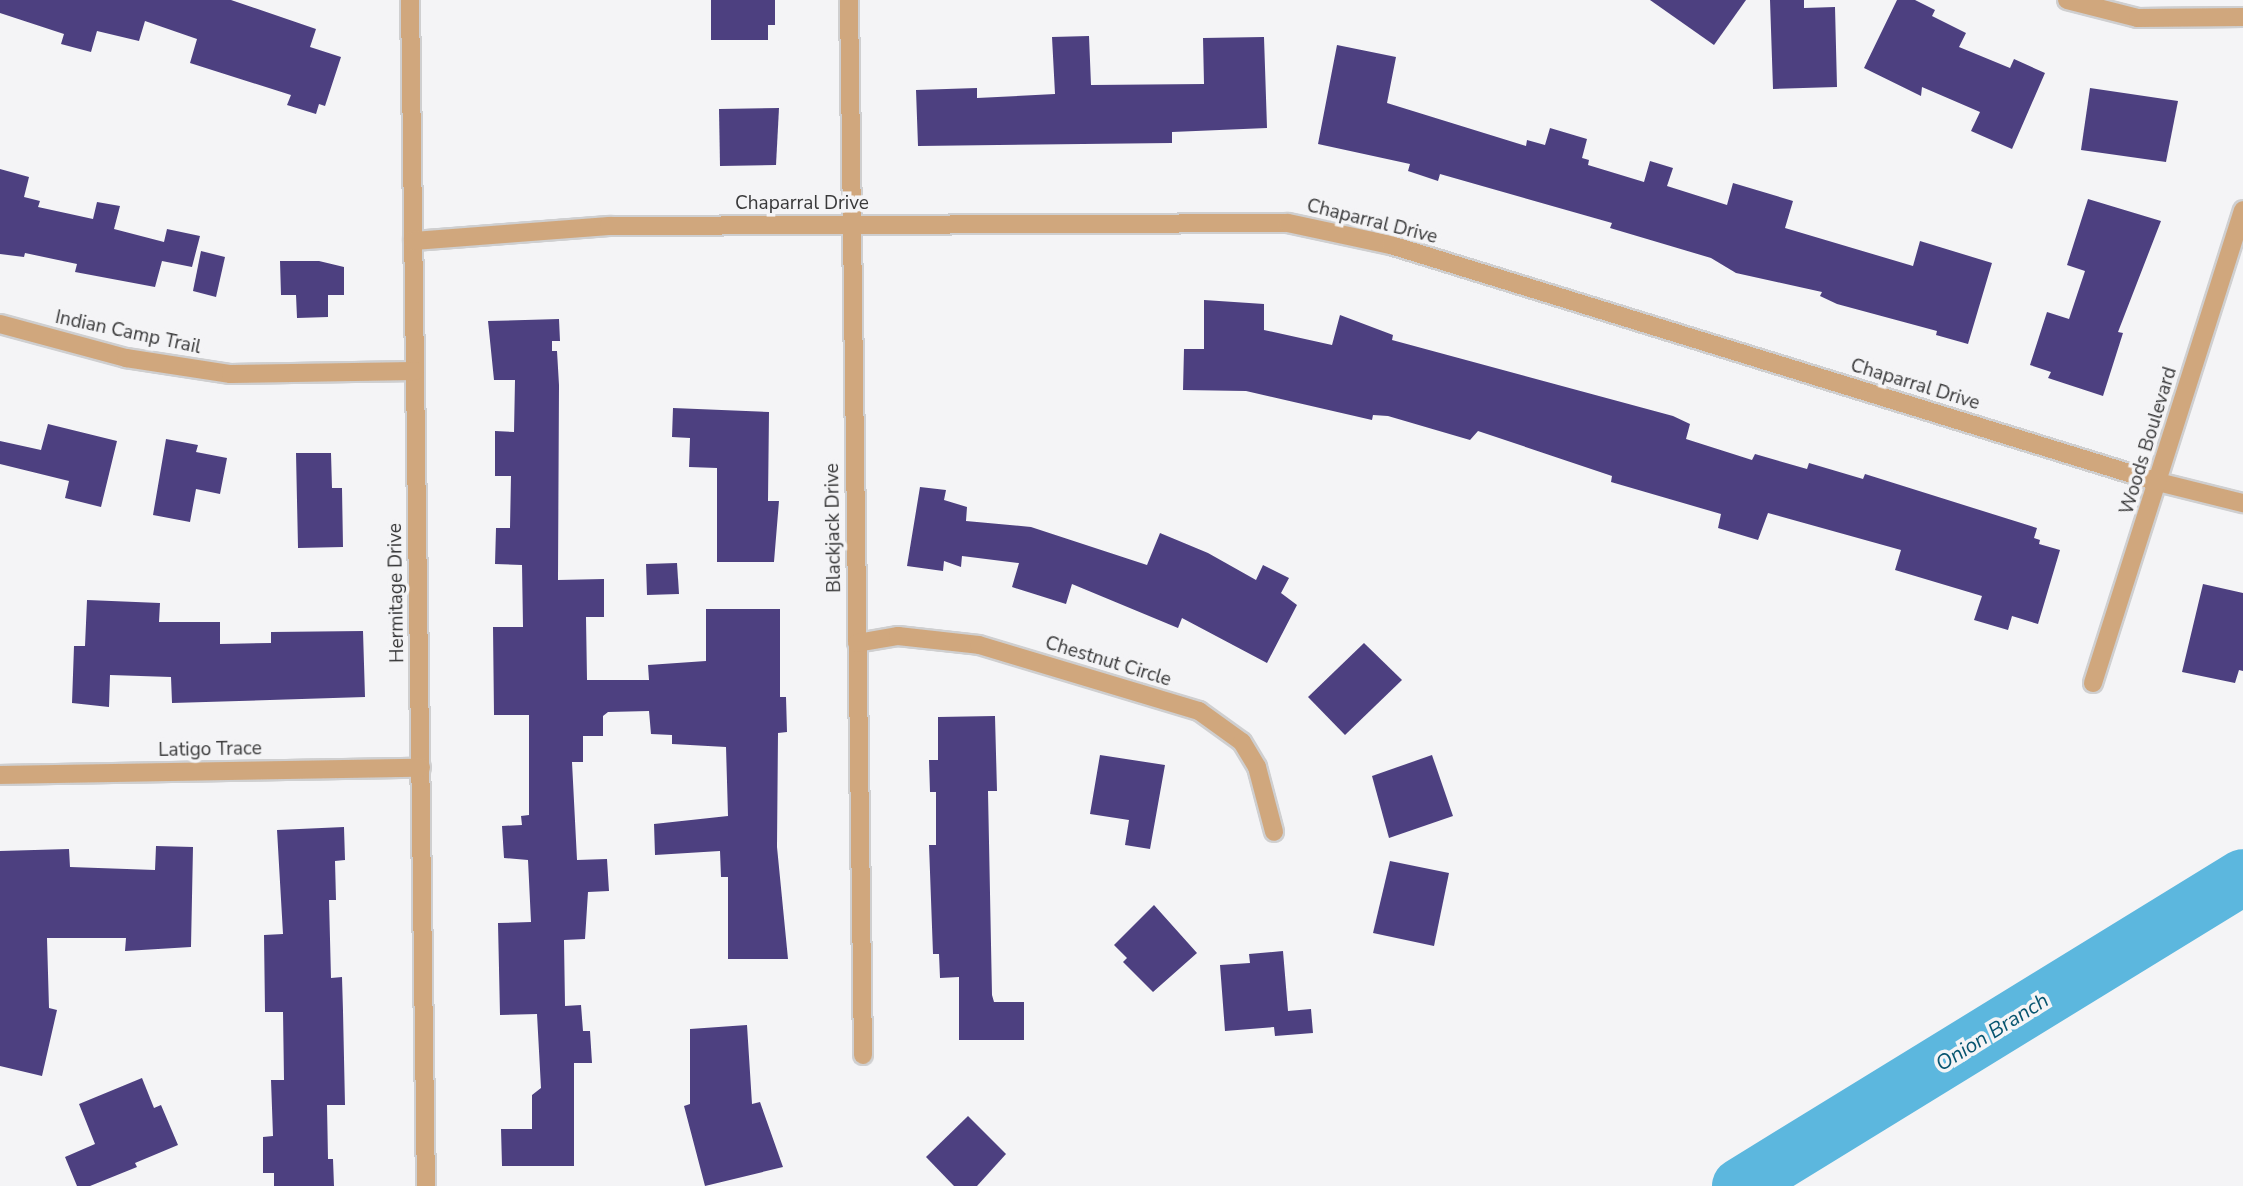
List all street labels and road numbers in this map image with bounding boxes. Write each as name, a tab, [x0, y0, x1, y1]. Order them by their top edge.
street label: Chaparral Drive	[735, 193, 869, 215]
street label: Chaparral Drive	[1304, 195, 1440, 249]
street label: Indian Camp Trail	[53, 306, 203, 360]
street label: Chaparral Drive	[1848, 355, 1982, 415]
street label: Woods Boulevard	[2116, 364, 2182, 518]
street label: Blackjack Drive	[821, 463, 847, 593]
street label: Hermitage Drive	[384, 523, 410, 663]
street label: Chestnut Circle	[1042, 632, 1174, 692]
street label: Latigo Trace	[158, 738, 262, 762]

